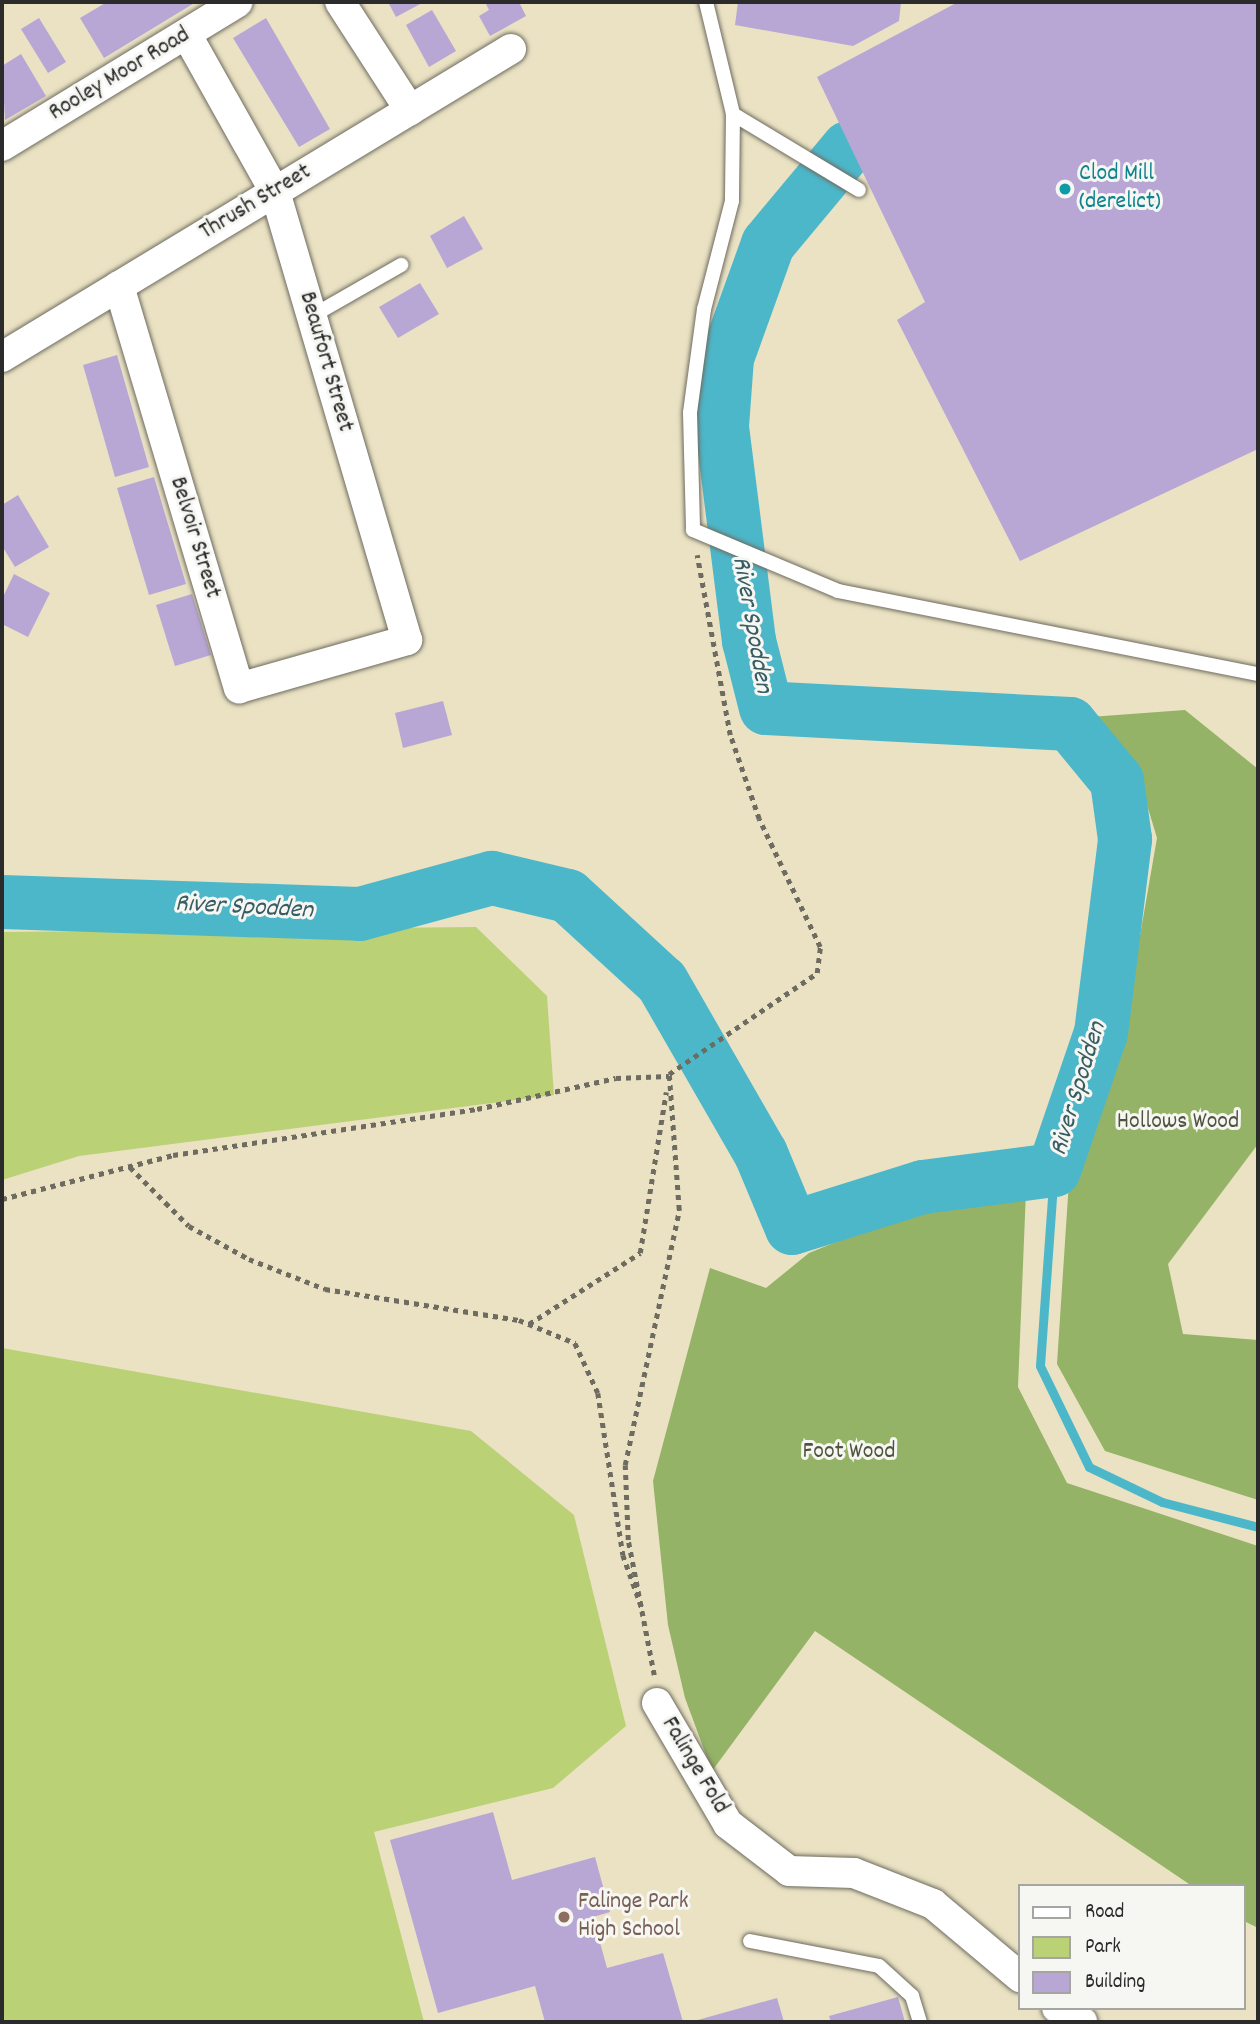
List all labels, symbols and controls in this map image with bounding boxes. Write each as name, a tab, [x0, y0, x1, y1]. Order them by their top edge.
street label: Rooley Moor Road	[44, 22, 196, 128]
street label: Thrush Street	[195, 159, 317, 247]
place label: Clod Mill (derelict)	[1079, 161, 1161, 217]
marker: Clod Mill (derelict)	[1057, 181, 1073, 197]
street label: Beaufort Street	[291, 289, 359, 435]
street label: Belvoir Street	[162, 474, 226, 602]
water label: River Spodden	[724, 554, 778, 696]
water label: River Spodden	[174, 889, 314, 927]
water label: River Spodden	[1044, 1018, 1114, 1160]
park label: Hollows Wood	[1117, 1109, 1239, 1137]
park label: Foot Wood	[803, 1439, 895, 1467]
street label: Falinge Fold	[654, 1712, 734, 1820]
legend	[1018, 1884, 1246, 2010]
place label: Falinge Park High School	[578, 1889, 689, 1945]
text: Road	[1085, 1898, 1124, 1928]
marker: Falinge Park High School	[556, 1909, 572, 1925]
text: Park	[1085, 1933, 1121, 1963]
text: Building	[1085, 1968, 1145, 1998]

